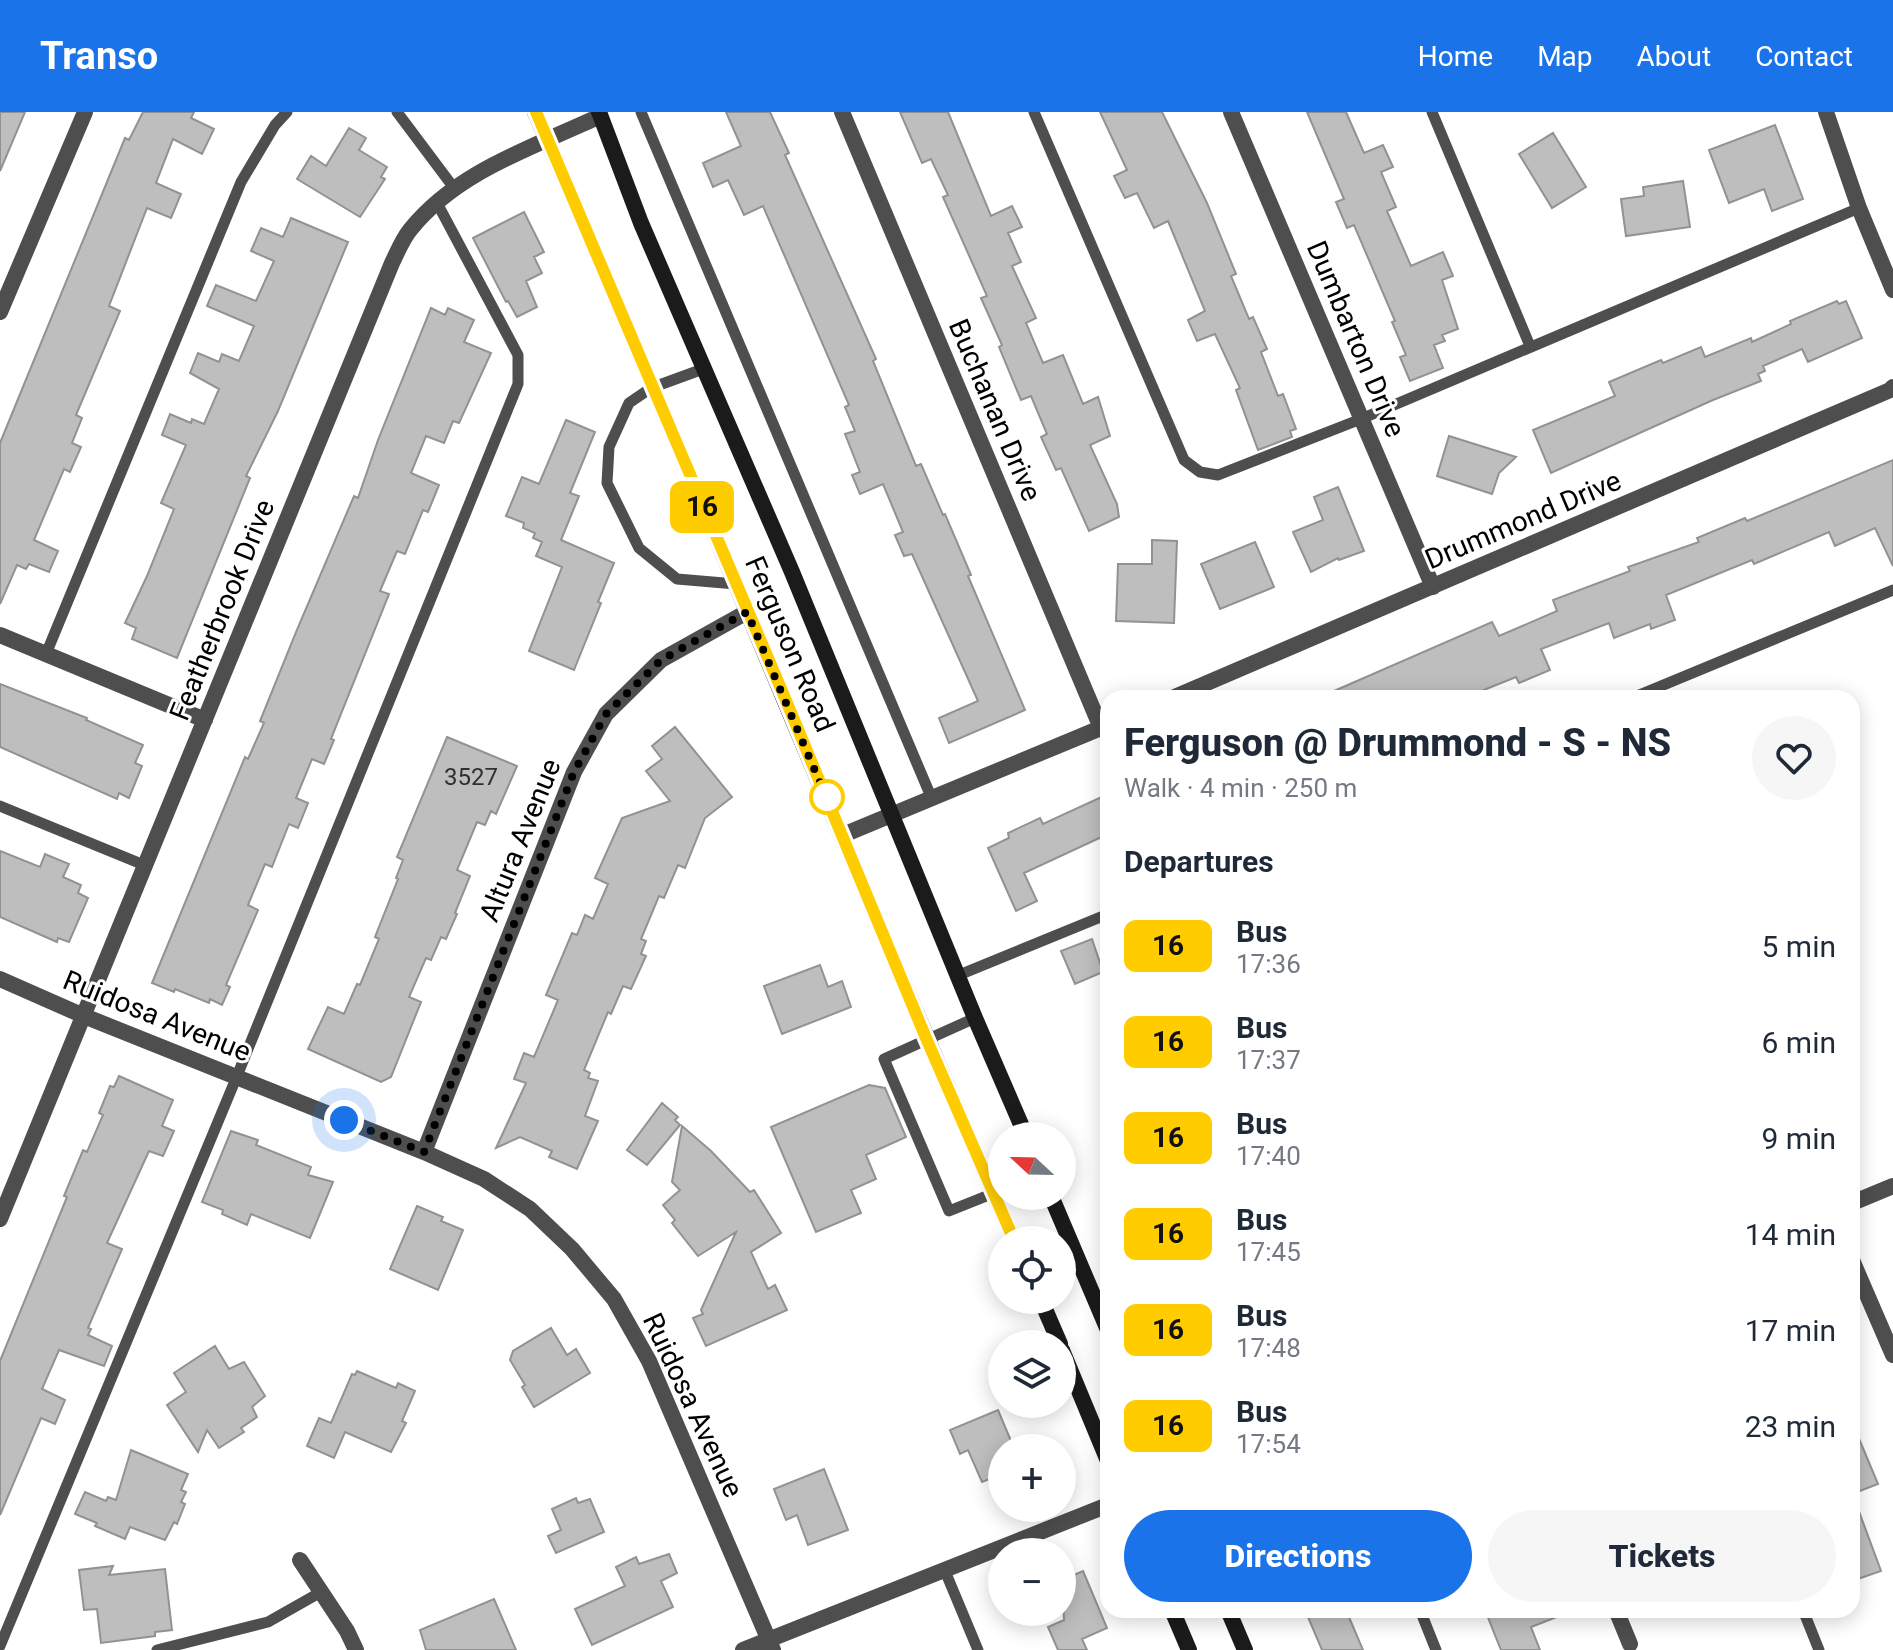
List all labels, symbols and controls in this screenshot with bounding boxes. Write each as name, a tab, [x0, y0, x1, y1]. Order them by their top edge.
text: Transo	[40, 34, 158, 78]
text: Home	[1418, 40, 1493, 73]
text: Map	[1537, 40, 1593, 73]
text: About	[1637, 40, 1711, 73]
text: Contact	[1755, 40, 1853, 73]
street label: Dumbarton Drive	[1300, 236, 1412, 442]
street label: Buchanan Drive	[942, 314, 1048, 506]
street label: Drummond Drive	[1420, 464, 1626, 576]
line badge: 16	[666, 481, 738, 533]
text: 16	[686, 490, 718, 523]
street label: Featherbrook Drive	[163, 495, 281, 725]
street label: Ferguson Road	[738, 551, 842, 737]
button: heart	[1752, 716, 1836, 800]
text: Ferguson @ Drummond - S - NS	[1124, 721, 1671, 765]
street label: Altura Avenue	[472, 754, 568, 926]
house number: 3527	[444, 763, 498, 791]
text: Walk · 4 min · 250 m	[1124, 773, 1357, 803]
unlabelled marker	[810, 780, 844, 814]
text: Departures	[1124, 844, 1274, 879]
text: Bus	[1236, 914, 1287, 949]
text: 16	[1152, 929, 1184, 962]
text: 5 min	[1762, 929, 1836, 964]
text: 17:36	[1236, 949, 1301, 979]
street label: Ruidosa Avenue	[58, 963, 256, 1069]
text: Bus	[1236, 1010, 1287, 1045]
text: 16	[1152, 1025, 1184, 1058]
text: 6 min	[1762, 1025, 1836, 1060]
text: 17:37	[1236, 1045, 1301, 1075]
your location	[324, 1100, 364, 1140]
text: Bus	[1236, 1106, 1287, 1141]
text: 16	[1152, 1121, 1184, 1154]
text: 9 min	[1762, 1121, 1836, 1156]
north arrow	[988, 1122, 1076, 1210]
map controls	[988, 1122, 1076, 1626]
text: 17:40	[1236, 1141, 1301, 1171]
text: Bus	[1236, 1202, 1287, 1237]
text: 16	[1152, 1217, 1184, 1250]
text: 14 min	[1745, 1217, 1836, 1252]
button: locate	[988, 1226, 1076, 1314]
text: 17:45	[1236, 1237, 1301, 1267]
text: Bus	[1236, 1298, 1287, 1333]
street label: Ruidosa Avenue	[636, 1308, 750, 1502]
text: 16	[1152, 1313, 1184, 1346]
text: 17 min	[1745, 1313, 1836, 1348]
button: layers	[988, 1330, 1076, 1418]
text: 17:48	[1236, 1333, 1301, 1363]
text: Bus	[1236, 1394, 1287, 1429]
text: 16	[1152, 1409, 1184, 1442]
text: 23 min	[1745, 1409, 1836, 1444]
text: 17:54	[1236, 1429, 1301, 1459]
button: +	[988, 1434, 1076, 1522]
button: Directions	[1124, 1510, 1472, 1602]
button: Tickets	[1488, 1510, 1836, 1602]
button: −	[988, 1538, 1076, 1626]

